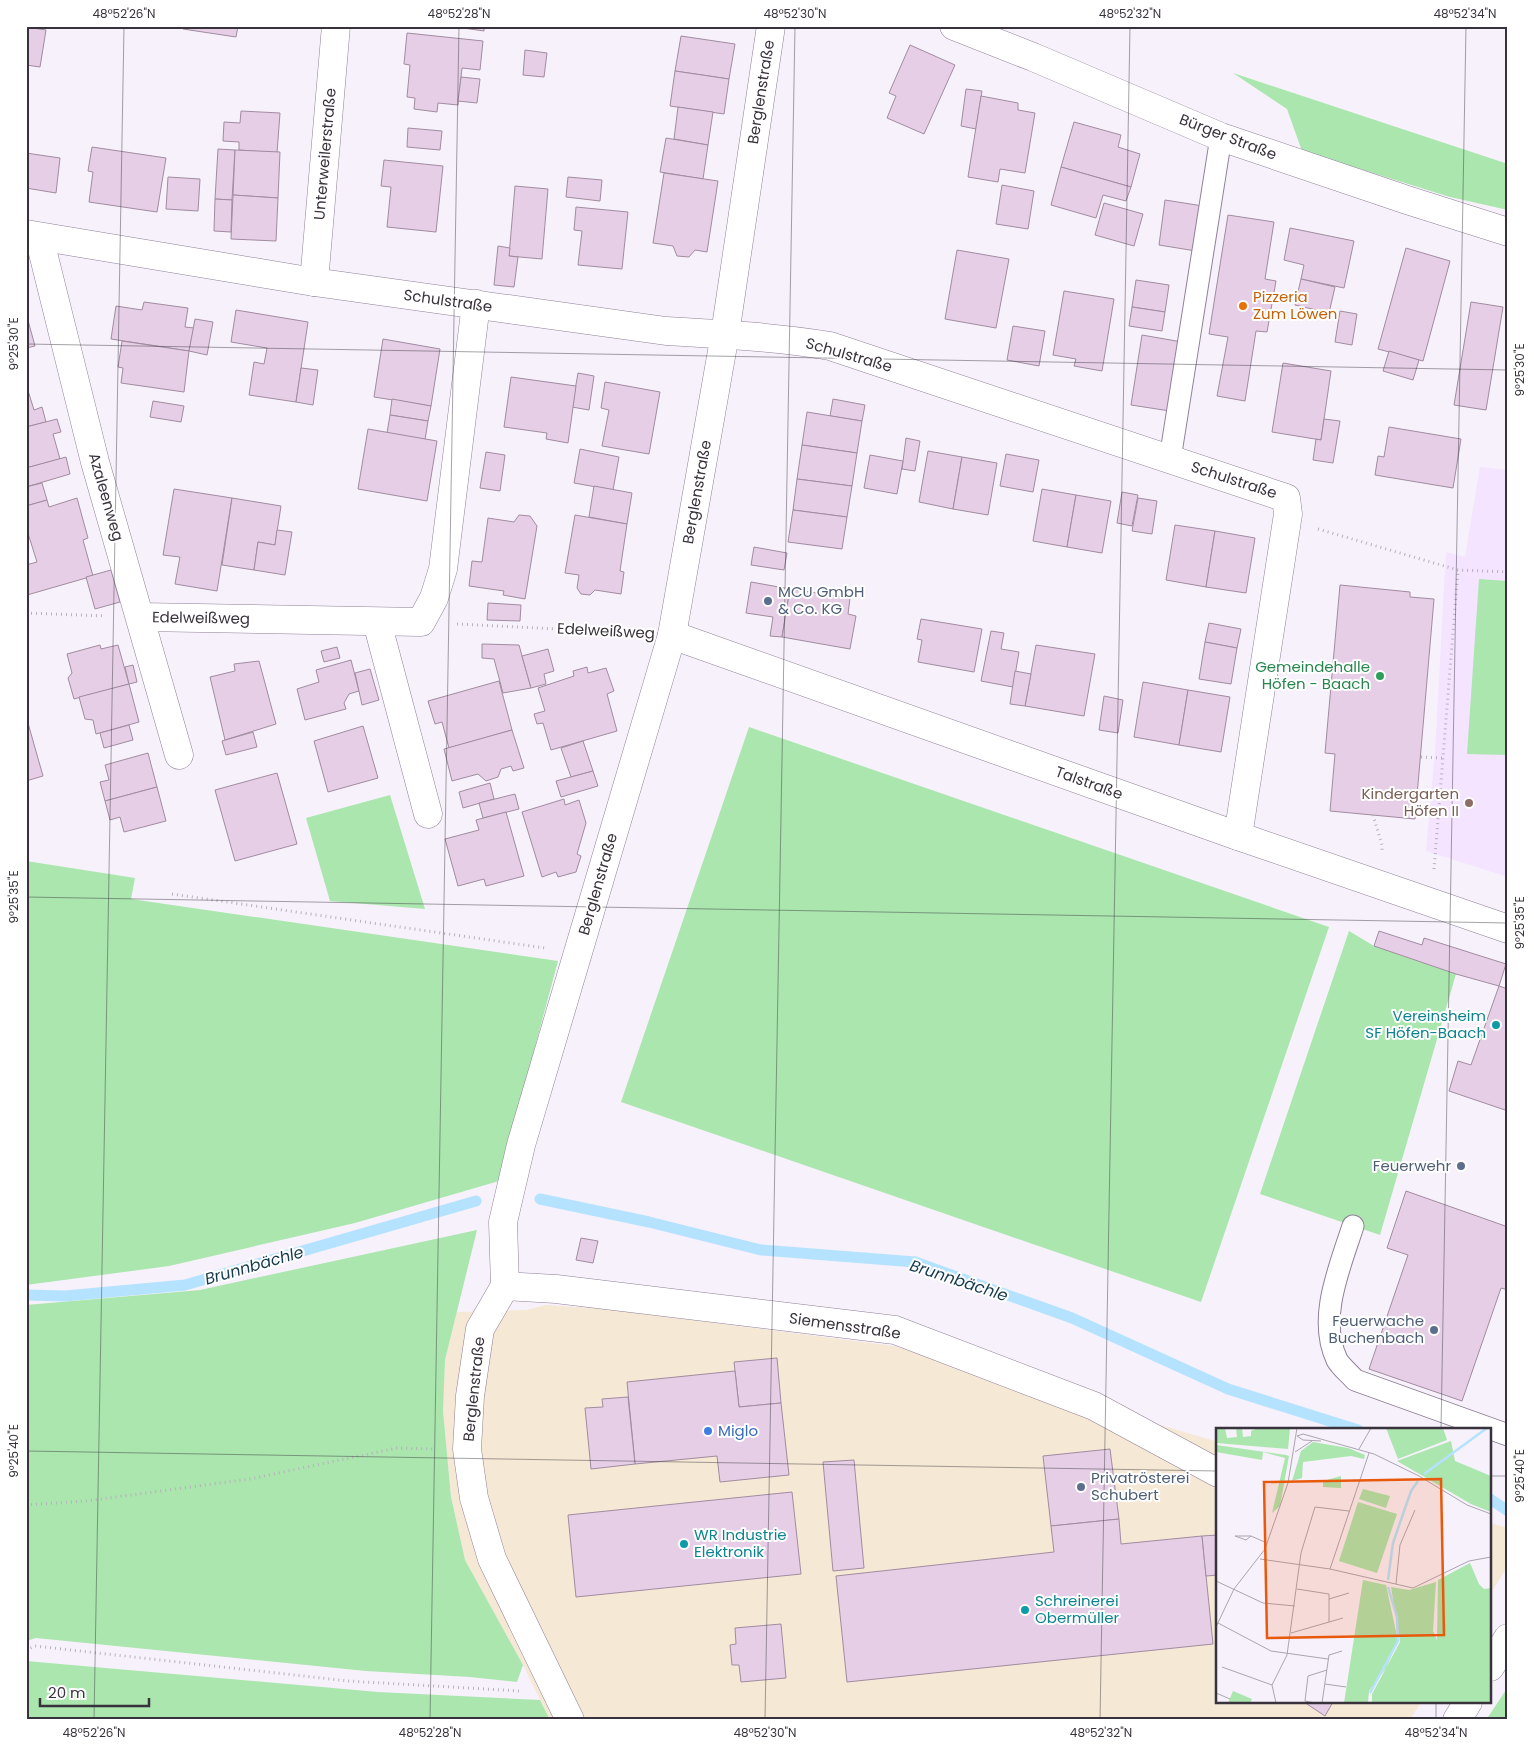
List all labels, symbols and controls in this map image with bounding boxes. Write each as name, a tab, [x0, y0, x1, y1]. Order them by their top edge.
text: 48°52'26"N	[93, 5, 155, 22]
text: 48°52'28"N	[428, 5, 490, 22]
text: 48°52'30"N	[764, 5, 826, 22]
text: 48°52'32"N	[1099, 5, 1161, 22]
text: 48°52'34"N	[1434, 5, 1496, 22]
street label: Berglenstraße	[742, 38, 779, 146]
street label: Unterweilerstraße	[308, 87, 341, 221]
street label: Bürger Straße	[1176, 108, 1280, 165]
street label: Schulstraße	[402, 284, 494, 317]
place label: Pizzeria Zum Löwen	[1253, 286, 1337, 324]
marker: Pizzeria Zum Löwen	[1237, 300, 1249, 312]
text: 9°25'30"E	[5, 317, 22, 371]
street label: Schulstraße	[803, 332, 895, 377]
text: 9°25'30"E	[1511, 343, 1528, 397]
street label: Berglenstraße	[677, 438, 716, 546]
street label: Azaleenweg	[84, 450, 129, 543]
street label: Schulstraße	[1188, 456, 1280, 503]
place label: MCU GmbH & Co. KG	[778, 581, 864, 619]
marker: MCU GmbH & Co. KG	[762, 595, 774, 607]
street label: Edelweißweg	[152, 606, 250, 629]
street label: Edelweißweg	[557, 617, 656, 644]
place label: Gemeindehalle Höfen - Baach	[1255, 656, 1370, 694]
marker: Gemeindehalle Höfen - Baach	[1374, 670, 1386, 682]
street label: Talstraße	[1052, 761, 1126, 804]
place label: Kindergarten Höfen II	[1361, 783, 1459, 821]
marker: Kindergarten Höfen II	[1463, 797, 1475, 809]
street label: Berglenstraße	[573, 830, 622, 937]
text: 9°25'35"E	[5, 870, 22, 924]
text: 9°25'35"E	[1511, 896, 1528, 950]
place label: Vereinsheim SF Höfen-Baach	[1365, 1005, 1486, 1043]
marker: Vereinsheim SF Höfen-Baach	[1490, 1019, 1502, 1031]
place label: Feuerwehr	[1373, 1155, 1451, 1176]
marker: Feuerwehr	[1455, 1160, 1467, 1172]
water label: Brunnbächle	[202, 1240, 306, 1291]
water label: Brunnbächle	[907, 1254, 1011, 1307]
street label: Siemensstraße	[788, 1307, 902, 1344]
place label: Feuerwache Buchenbach	[1329, 1310, 1424, 1348]
marker: Feuerwache Buchenbach	[1428, 1324, 1440, 1336]
street label: Berglenstraße	[458, 1335, 489, 1442]
place label: Miglo	[718, 1420, 758, 1441]
text: 9°25'40"E	[5, 1424, 22, 1478]
marker: Miglo	[702, 1425, 714, 1437]
inset map	[1216, 1428, 1492, 1704]
text: 9°25'40"E	[1511, 1449, 1528, 1503]
place label: Privatrösterei Schubert	[1091, 1467, 1189, 1505]
marker: Privatrösterei Schubert	[1075, 1481, 1087, 1493]
place label: WR Industrie Elektronik	[694, 1524, 787, 1562]
marker: WR Industrie Elektronik	[678, 1538, 690, 1550]
place label: Schreinerei Obermüller	[1035, 1590, 1120, 1628]
marker: Schreinerei Obermüller	[1019, 1604, 1031, 1616]
scale bar	[40, 1676, 149, 1708]
text: 20 m	[48, 1682, 86, 1703]
text: 48°52'26"N	[63, 1724, 125, 1741]
text: 48°52'28"N	[399, 1724, 461, 1741]
text: 48°52'30"N	[734, 1724, 796, 1741]
text: 48°52'32"N	[1070, 1724, 1132, 1741]
text: 48°52'34"N	[1405, 1724, 1467, 1741]

